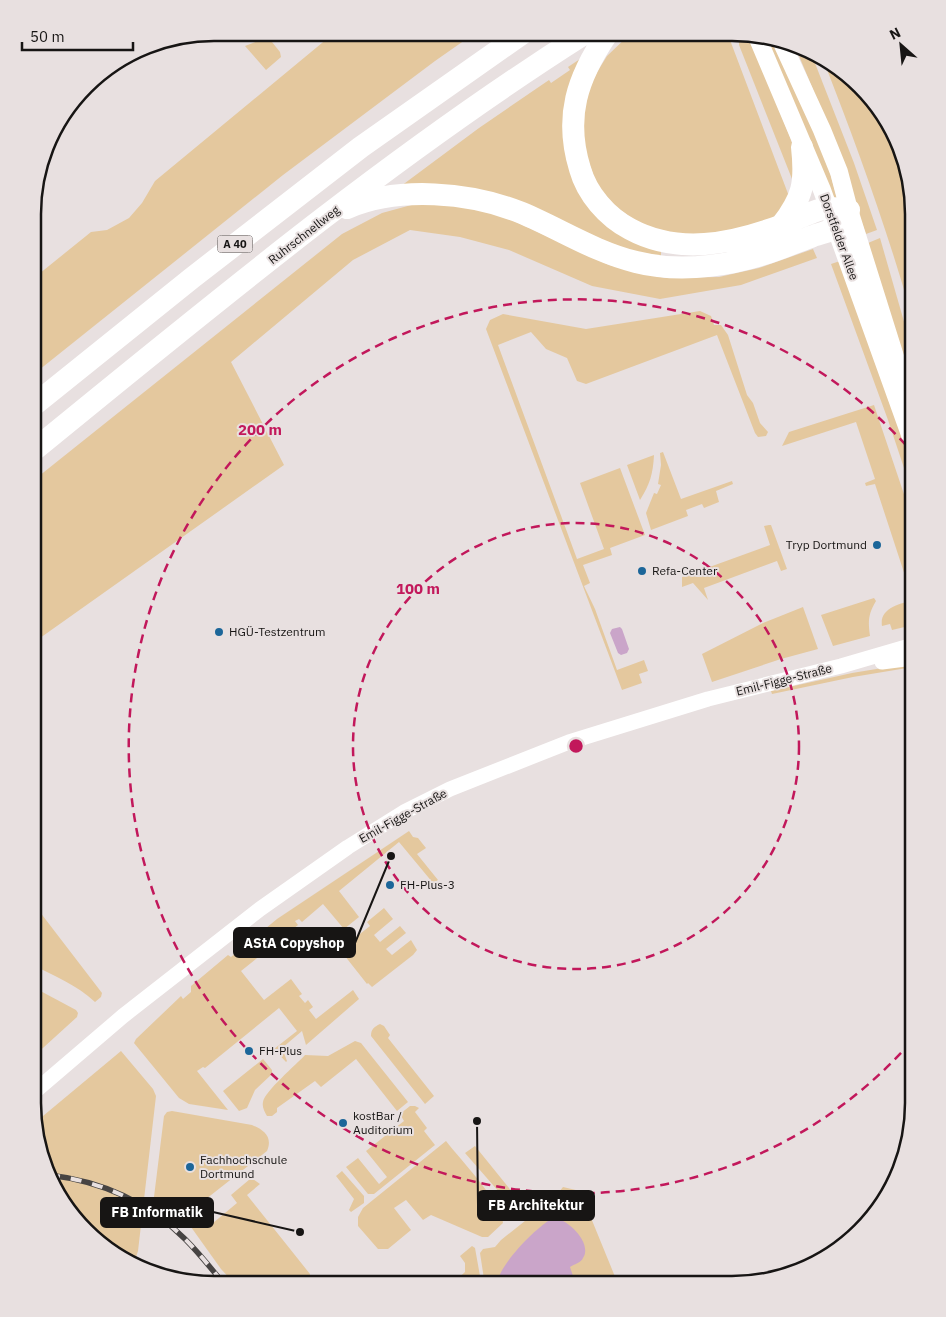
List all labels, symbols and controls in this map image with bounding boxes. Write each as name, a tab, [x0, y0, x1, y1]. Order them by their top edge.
scale bar	[22, 20, 134, 52]
north arrow	[876, 20, 926, 70]
text: N	[886, 23, 904, 44]
text: 50 m	[30, 27, 65, 46]
street label: Dorstfelder Allee	[817, 192, 862, 282]
street label: Ruhrschnellweg	[265, 202, 343, 267]
road number: A 40	[218, 235, 252, 252]
text: 200 m	[238, 420, 282, 439]
place label: Tryp Dortmund	[786, 537, 867, 552]
marker: Tryp Dortmund	[871, 539, 883, 551]
place label: Refa-Center	[652, 563, 718, 578]
marker: Refa-Center	[636, 565, 648, 577]
text: 100 m	[396, 579, 440, 598]
place label: HGÜ-Testzentrum	[229, 624, 326, 639]
marker: HGÜ-Testzentrum	[213, 626, 225, 638]
street label: Emil-Figge-Straße	[734, 660, 834, 699]
centre of rings	[567, 737, 585, 755]
street label: Emil-Figge-Straße	[356, 785, 450, 846]
place label: FH-Plus-3	[400, 877, 455, 892]
marker: FH-Plus-3	[384, 879, 396, 891]
callout: AStA Copyshop	[234, 928, 355, 957]
text: AStA Copyshop	[243, 934, 345, 952]
place label: FH-Plus	[259, 1043, 302, 1058]
marker: FH-Plus	[243, 1045, 255, 1057]
place label: kostBar / Auditorium	[353, 1108, 413, 1137]
marker: kostBar / Auditorium	[337, 1117, 349, 1129]
place label: Fachhochschule Dortmund	[200, 1152, 288, 1181]
marker: Fachhochschule Dortmund	[184, 1161, 196, 1173]
callout: FB Architektur	[478, 1191, 594, 1220]
text: FB Architektur	[488, 1196, 584, 1214]
callout: FB Informatik	[101, 1198, 213, 1227]
text: FB Informatik	[111, 1203, 204, 1221]

